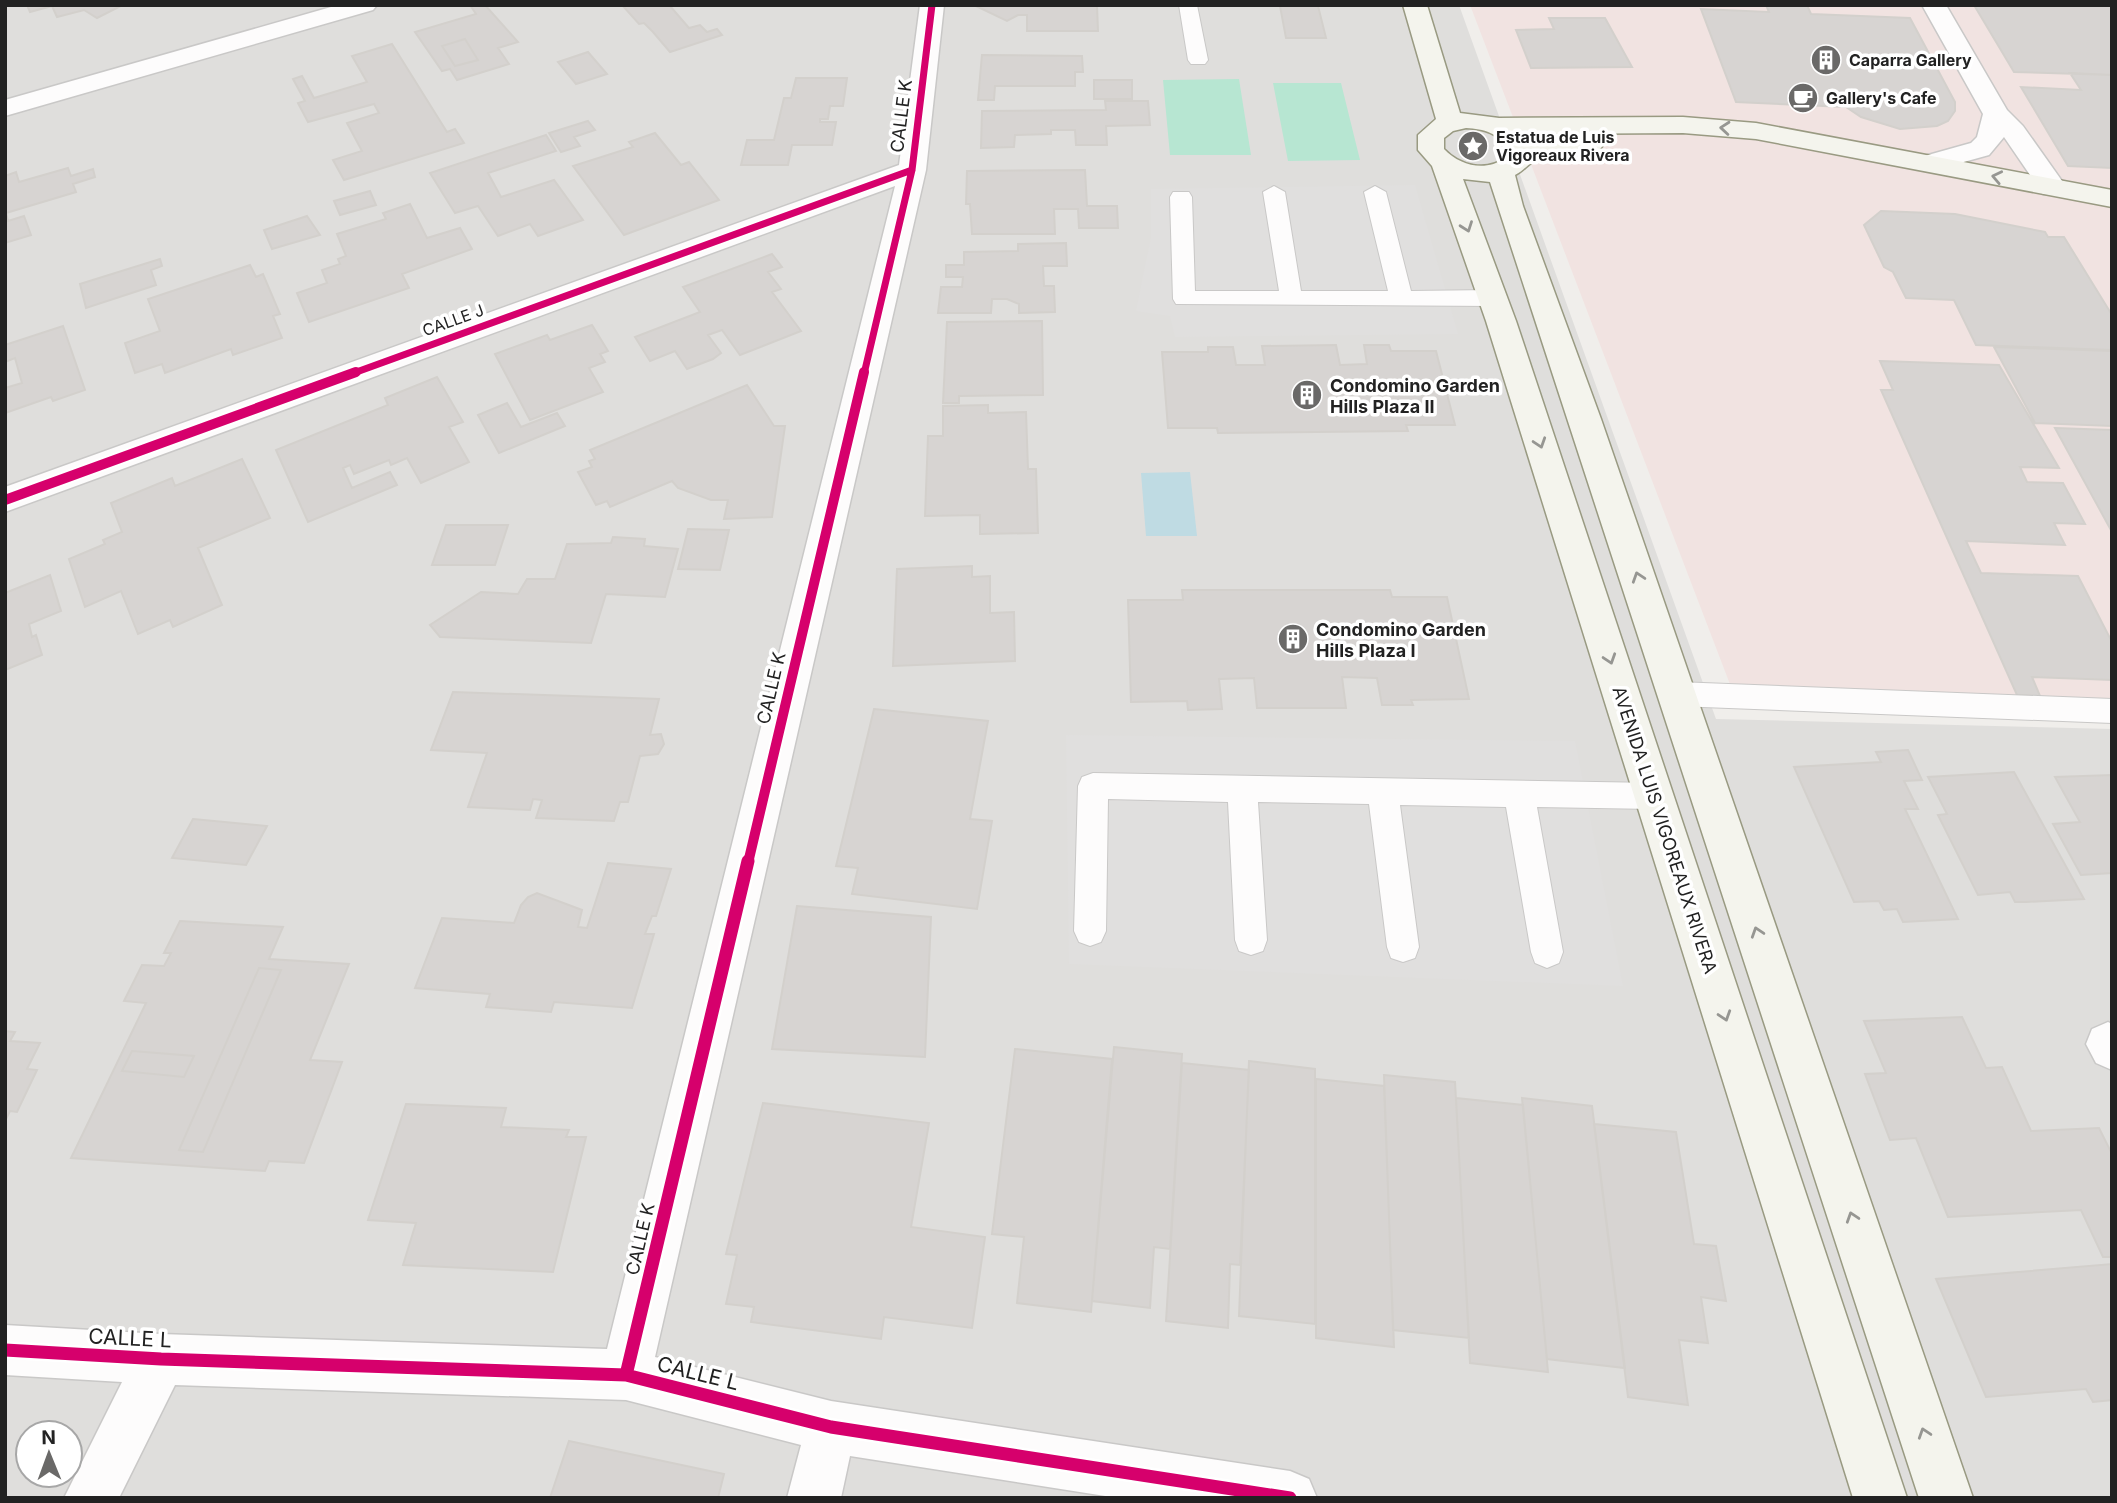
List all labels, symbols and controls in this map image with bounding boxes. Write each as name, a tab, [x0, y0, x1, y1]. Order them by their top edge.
building icon: Caparra Gallery	[1809, 43, 1843, 77]
place label: Caparra Gallery	[1849, 50, 1972, 70]
street label: CALLE K	[886, 78, 916, 154]
cafe icon: Gallery's Cafe	[1786, 81, 1820, 115]
place label: Gallery's Cafe	[1826, 88, 1937, 108]
one-way arrow	[1719, 121, 1730, 136]
place label: Estatua de Luis Vigoreaux Rivera	[1496, 127, 1630, 165]
place icon: Estatua de Luis Vigoreaux Rivera	[1456, 129, 1490, 163]
one-way arrow	[1991, 170, 2003, 185]
one-way arrow	[1459, 221, 1473, 233]
street label: CALLE J	[420, 300, 486, 340]
place label: Condomino Garden Hills Plaza II	[1330, 375, 1500, 417]
building icon: Condomino Garden Hills Plaza II	[1290, 378, 1324, 412]
one-way arrow	[1532, 436, 1547, 448]
one-way arrow	[1632, 571, 1646, 583]
place label: Condomino Garden Hills Plaza I	[1316, 619, 1486, 661]
building icon: Condomino Garden Hills Plaza I	[1276, 622, 1310, 656]
street label: CALLE K	[752, 650, 790, 726]
one-way arrow	[1602, 653, 1616, 665]
street label: AVENIDA LUIS VIGOREAUX RIVERA	[1609, 684, 1721, 976]
one-way arrow	[1750, 926, 1765, 938]
one-way arrow	[1717, 1009, 1731, 1021]
street label: CALLE K	[621, 1201, 659, 1277]
one-way arrow	[1846, 1212, 1860, 1224]
street label: CALLE L	[88, 1323, 172, 1353]
street label: CALLE L	[654, 1351, 742, 1395]
north arrow	[14, 1419, 84, 1489]
text: N	[41, 1426, 56, 1449]
one-way arrow	[1918, 1427, 1932, 1440]

